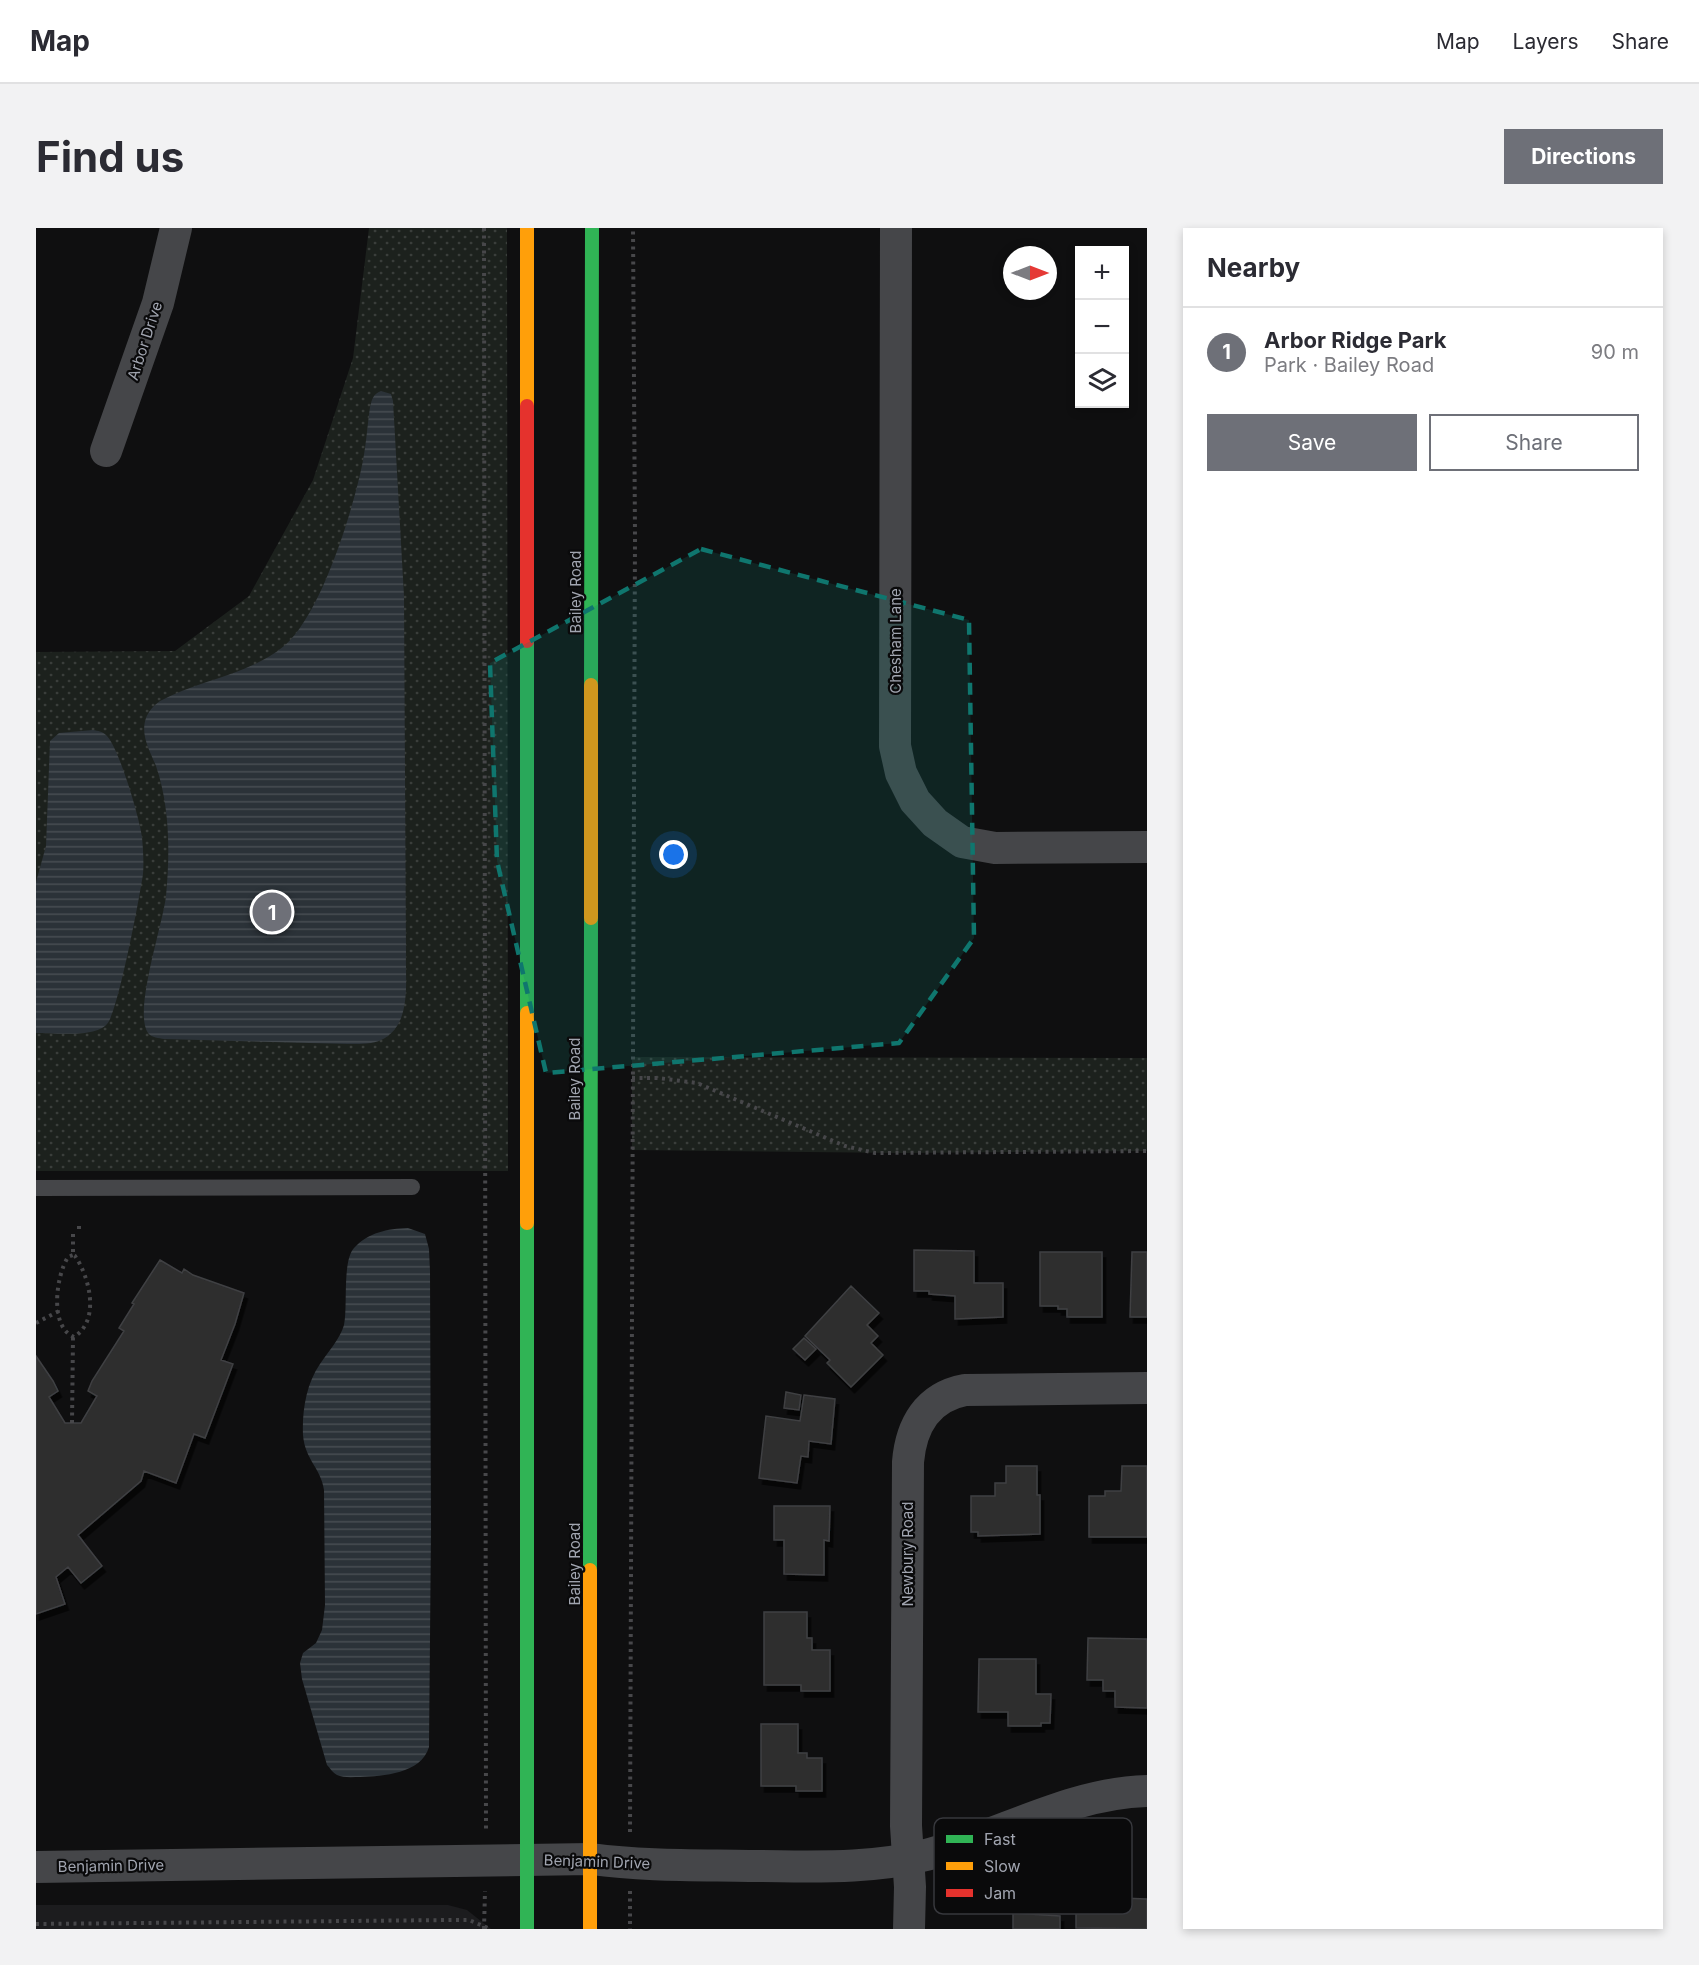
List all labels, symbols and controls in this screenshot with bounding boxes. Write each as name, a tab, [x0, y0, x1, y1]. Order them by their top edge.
text: Map	[30, 24, 90, 58]
text: Map	[1436, 29, 1480, 54]
text: Layers	[1513, 29, 1579, 54]
text: Share	[1612, 29, 1669, 54]
button: Directions	[1504, 129, 1663, 184]
text: Find us	[36, 131, 184, 182]
north arrow	[1003, 246, 1057, 300]
map controls	[1075, 246, 1129, 408]
button: +	[1075, 246, 1129, 300]
text: Nearby	[1207, 252, 1300, 283]
street label: Arbor Drive	[123, 299, 166, 383]
button: −	[1075, 300, 1129, 354]
text: Arbor Ridge Park	[1264, 327, 1447, 353]
text: 1	[1222, 340, 1231, 364]
text: 90 m	[1591, 340, 1639, 364]
text: Park · Bailey Road	[1264, 353, 1434, 377]
button: layers	[1075, 354, 1129, 408]
button: Save	[1207, 414, 1417, 471]
button: Share	[1429, 414, 1639, 471]
street label: Bailey Road	[566, 551, 585, 633]
street label: Chesham Lane	[886, 588, 905, 694]
your location	[659, 840, 688, 869]
pin: 1	[252, 890, 292, 934]
street label: Bailey Road	[565, 1038, 584, 1120]
street label: Newbury Road	[898, 1502, 917, 1606]
street label: Bailey Road	[565, 1523, 584, 1605]
legend	[934, 1818, 1132, 1914]
text: Fast	[984, 1829, 1016, 1849]
street label: Benjamin Drive	[543, 1850, 651, 1873]
street label: Benjamin Drive	[58, 1855, 164, 1876]
text: Slow	[984, 1856, 1021, 1876]
text: Jam	[984, 1883, 1016, 1903]

